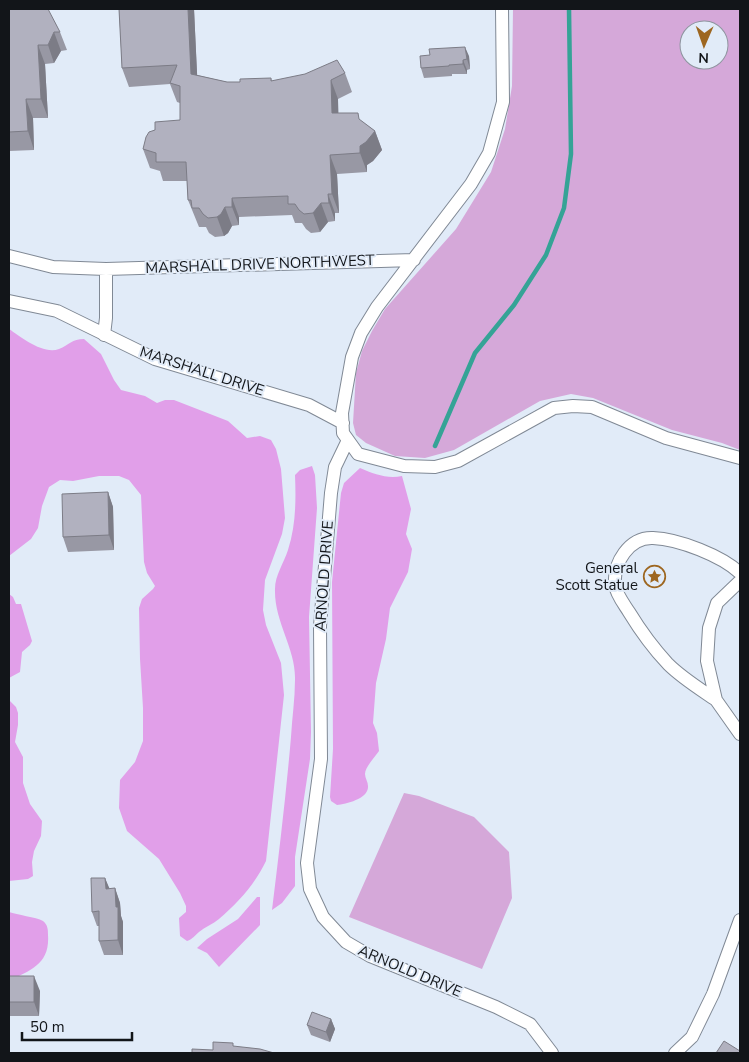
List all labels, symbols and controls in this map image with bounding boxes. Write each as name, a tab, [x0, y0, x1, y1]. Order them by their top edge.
north arrow	[679, 20, 729, 70]
text: N	[698, 48, 709, 67]
street label: MARSHALL DRIVE NORTHWEST	[145, 250, 375, 278]
street label: MARSHALL DRIVE	[137, 341, 267, 401]
street label: ARNOLD DRIVE	[310, 520, 338, 632]
place label: General Scott Statue	[556, 558, 639, 595]
place icon: General Scott Statue	[642, 565, 666, 589]
street label: ARNOLD DRIVE	[355, 940, 465, 1002]
scale bar	[22, 1010, 132, 1042]
text: 50 m	[30, 1017, 65, 1037]

